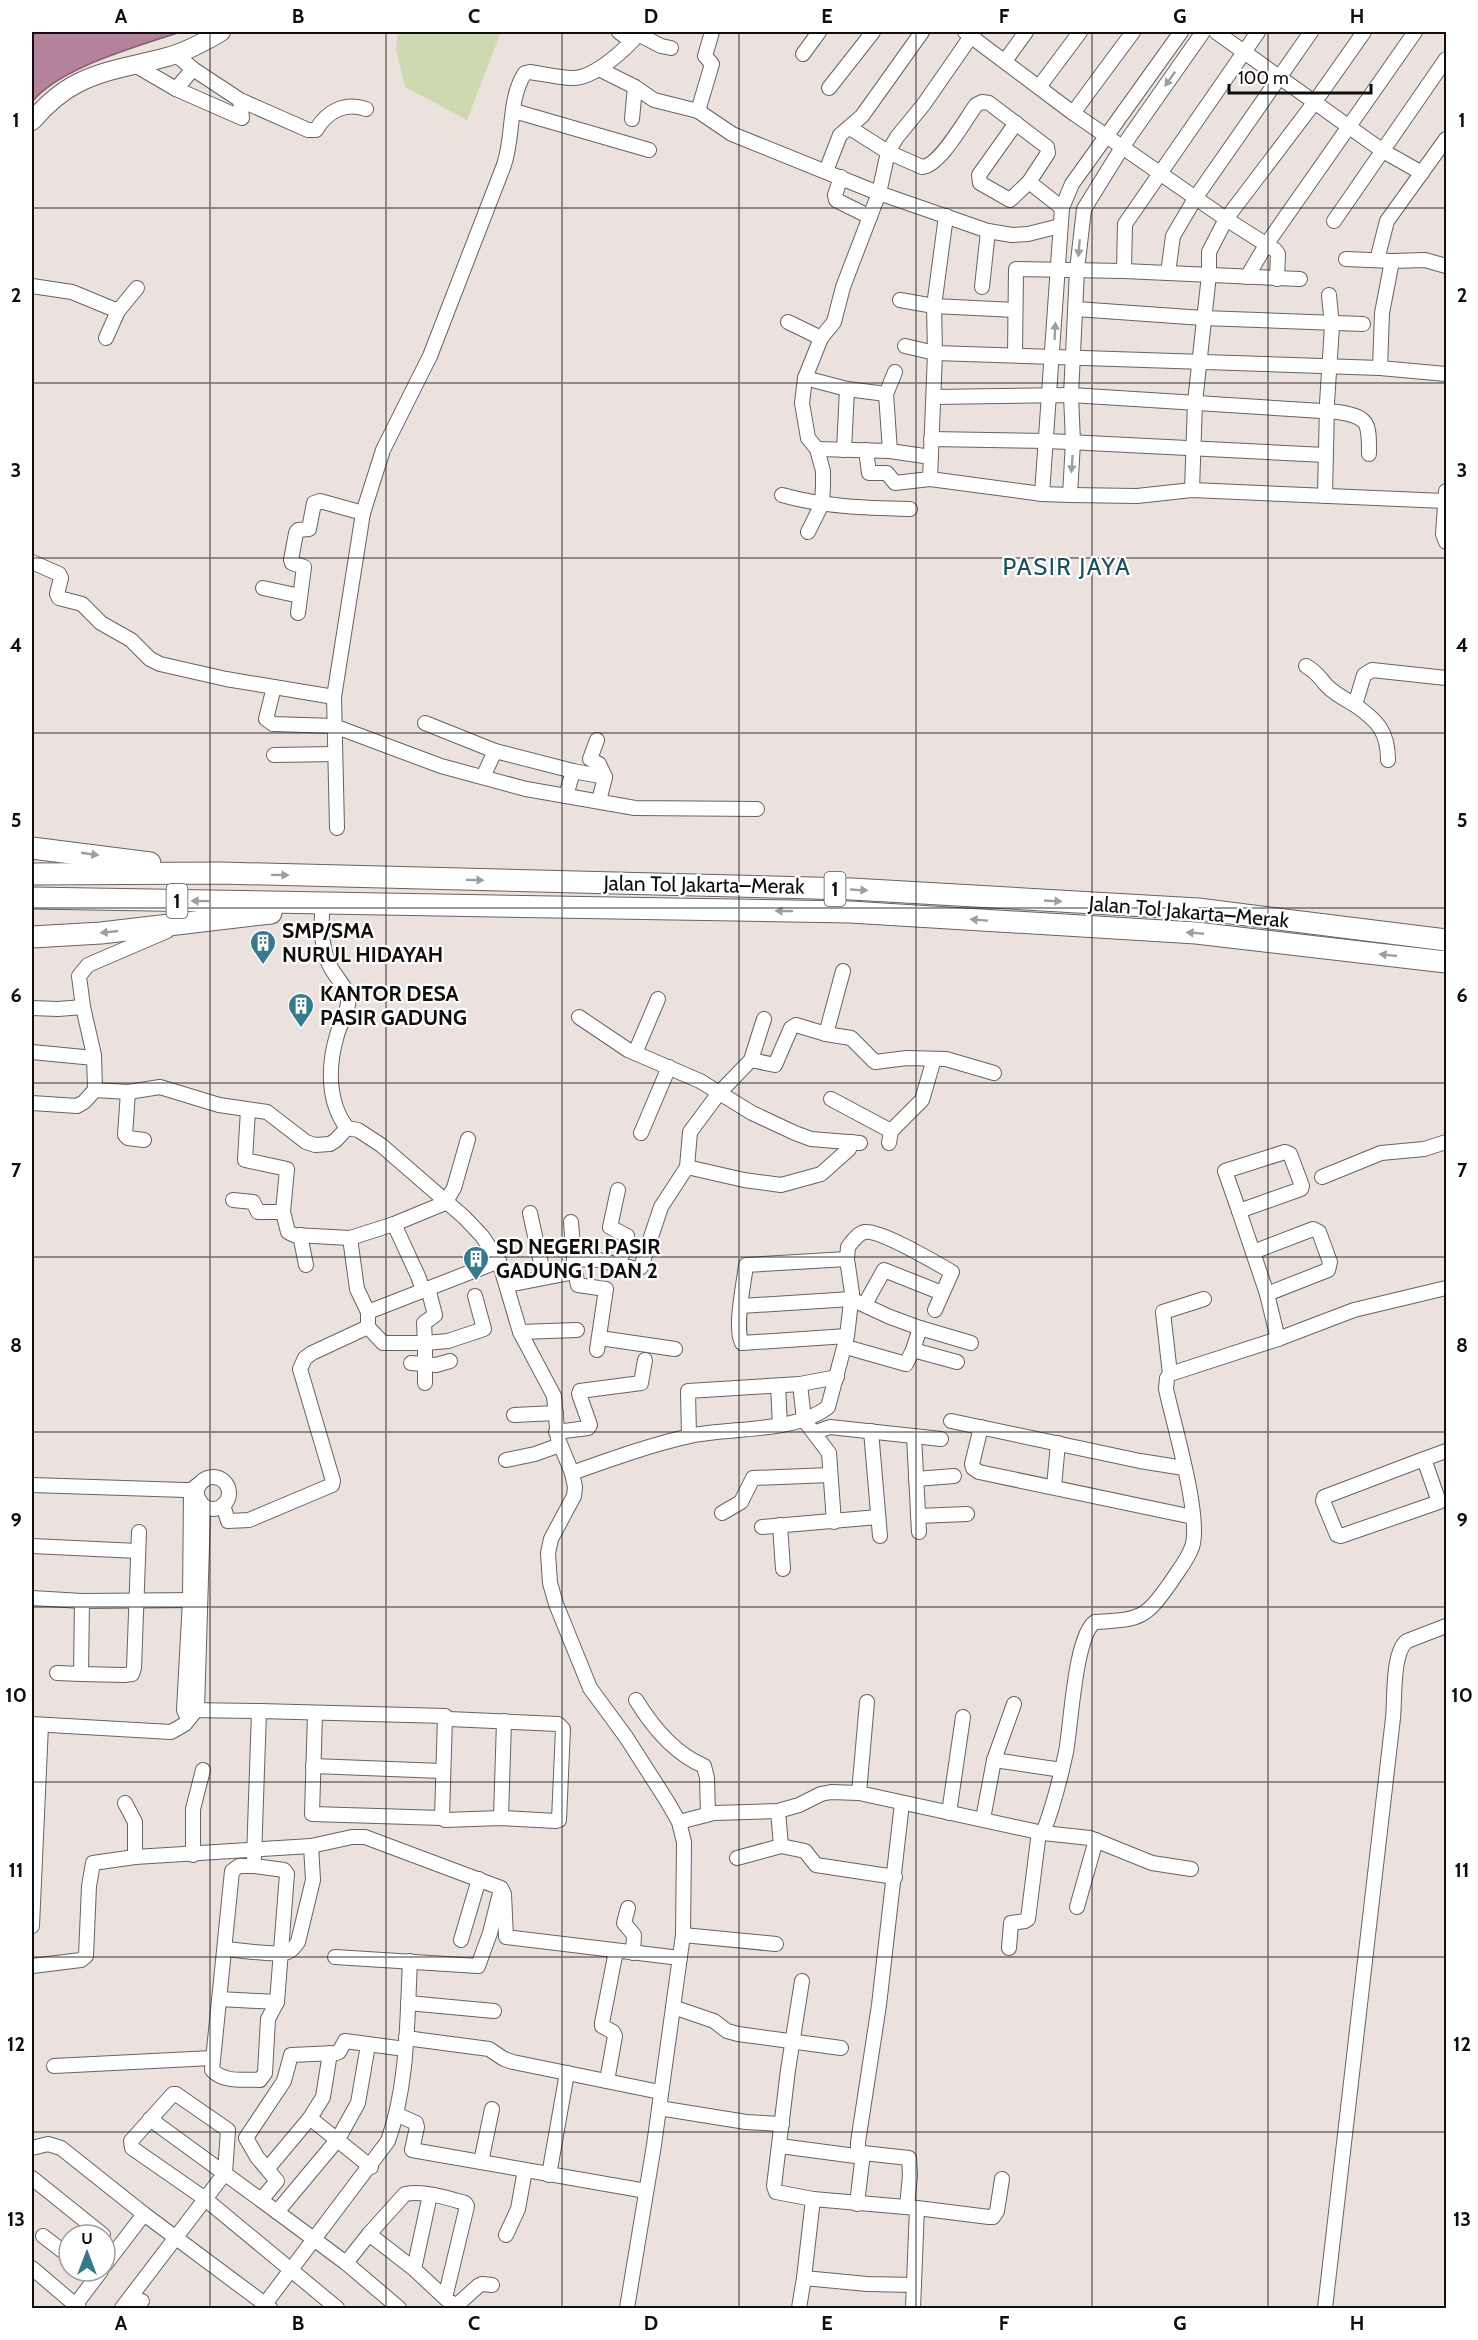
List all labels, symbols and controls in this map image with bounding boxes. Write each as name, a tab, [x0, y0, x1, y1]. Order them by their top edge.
text: A	[115, 4, 128, 28]
text: B	[292, 4, 304, 28]
text: C	[468, 4, 480, 28]
text: D	[644, 4, 658, 28]
text: E	[821, 4, 833, 28]
text: F	[999, 4, 1010, 28]
text: G	[1173, 4, 1187, 28]
text: H	[1350, 4, 1364, 28]
scale bar	[1229, 57, 1372, 95]
text: 100 m	[1238, 67, 1289, 89]
one-way arrow	[1164, 71, 1176, 87]
text: 1	[12, 108, 20, 132]
text: 1	[1458, 108, 1466, 132]
one-way arrow	[1075, 239, 1084, 258]
text: 2	[11, 283, 21, 307]
text: 2	[1457, 283, 1467, 307]
one-way arrow	[1050, 321, 1059, 340]
one-way arrow	[1067, 454, 1076, 473]
text: 3	[11, 458, 21, 482]
text: 3	[1457, 458, 1467, 482]
district label: PASIR JAYA	[1003, 552, 1131, 581]
text: 4	[10, 633, 22, 657]
text: 4	[1456, 633, 1468, 657]
text: 5	[11, 808, 21, 832]
text: 5	[1457, 808, 1467, 832]
one-way arrow	[80, 850, 99, 859]
one-way arrow	[270, 870, 289, 879]
street label: Jalan Tol Jakarta–Merak	[602, 870, 805, 899]
road number: 1	[824, 872, 846, 906]
one-way arrow	[465, 875, 484, 884]
road number: 1	[166, 884, 188, 918]
one-way arrow	[849, 885, 868, 894]
street label: Jalan Tol Jakarta–Merak	[1087, 890, 1291, 933]
one-way arrow	[191, 896, 210, 906]
one-way arrow	[1044, 896, 1063, 905]
one-way arrow	[775, 906, 794, 916]
one-way arrow	[970, 915, 989, 924]
place label: SMP/SMA NURUL HIDAYAH	[282, 918, 443, 967]
one-way arrow	[99, 928, 118, 937]
building icon: SMP/SMA NURUL HIDAYAH	[248, 928, 278, 966]
one-way arrow	[1185, 929, 1204, 938]
one-way arrow	[1379, 950, 1398, 960]
place label: KANTOR DESA PASIR GADUNG	[320, 981, 467, 1030]
text: 6	[10, 983, 22, 1007]
text: 6	[1456, 983, 1468, 1007]
building icon: KANTOR DESA PASIR GADUNG	[286, 991, 316, 1029]
text: 7	[11, 1158, 22, 1182]
text: 7	[1457, 1158, 1468, 1182]
place label: SD NEGERI PASIR GADUNG 1 DAN 2	[496, 1234, 660, 1283]
building icon: SD NEGERI PASIR GADUNG 1 DAN 2	[461, 1244, 491, 1282]
text: 8	[10, 1333, 22, 1357]
text: 8	[1456, 1333, 1468, 1357]
text: 9	[10, 1508, 22, 1532]
text: 9	[1456, 1508, 1468, 1532]
text: 10	[5, 1683, 27, 1707]
text: 10	[1451, 1683, 1473, 1707]
text: 11	[9, 1858, 23, 1882]
text: 11	[1455, 1858, 1469, 1882]
text: 12	[7, 2032, 25, 2056]
text: 12	[1453, 2032, 1471, 2056]
text: 13	[7, 2207, 25, 2231]
text: 13	[1453, 2207, 1471, 2231]
north arrow	[57, 2223, 117, 2283]
text: U	[81, 2229, 93, 2248]
text: A	[115, 2311, 128, 2335]
text: B	[292, 2311, 304, 2335]
text: C	[468, 2311, 480, 2335]
text: D	[644, 2311, 658, 2335]
text: E	[821, 2311, 833, 2335]
text: F	[999, 2311, 1010, 2335]
text: G	[1173, 2311, 1187, 2335]
text: H	[1350, 2311, 1364, 2335]

